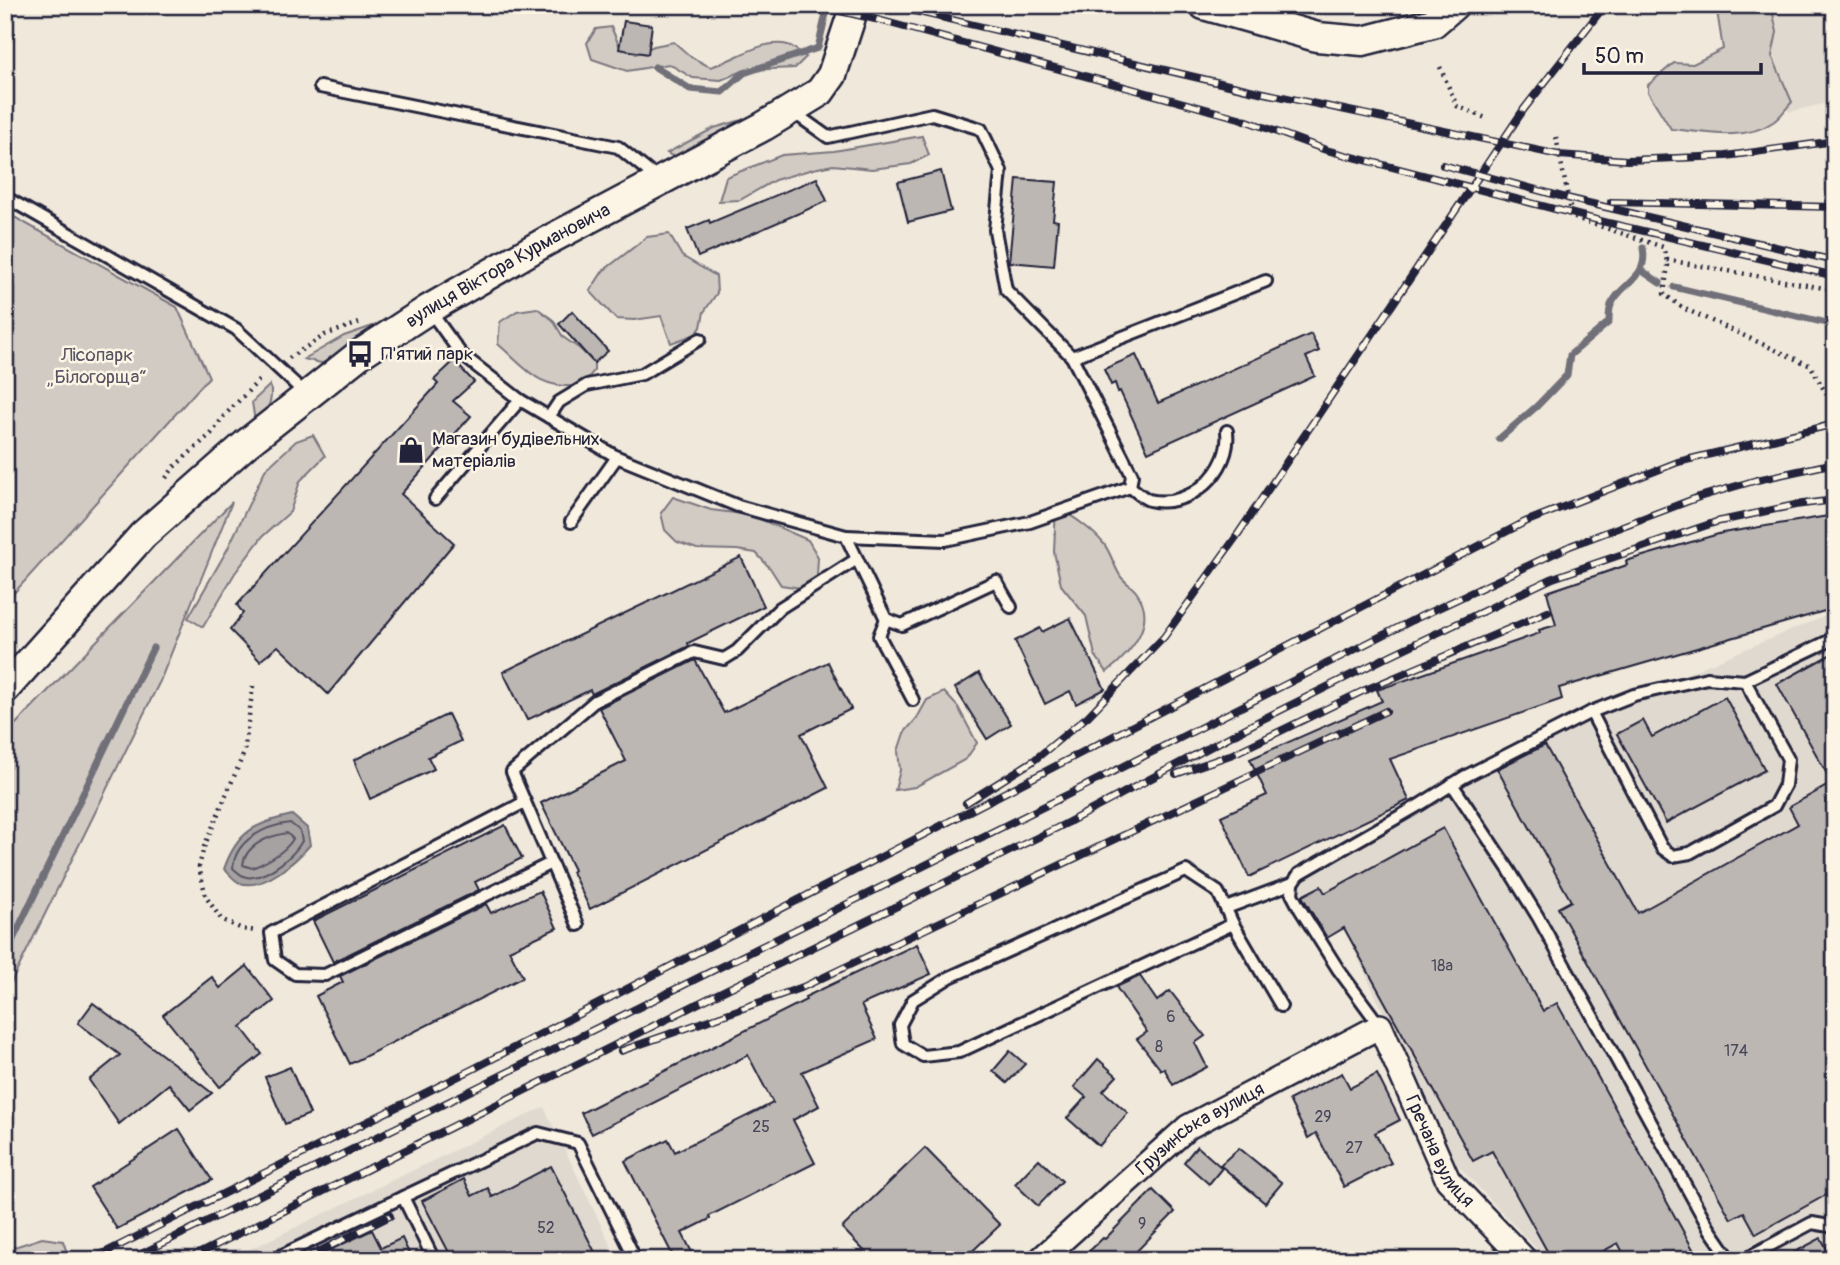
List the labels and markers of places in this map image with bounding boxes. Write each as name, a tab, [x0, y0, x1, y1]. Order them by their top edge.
bus stop icon: П'ятий парк	[345, 339, 375, 369]
place label: П'ятий парк	[381, 342, 474, 366]
place label: Магазин будівельних матеріалів	[432, 427, 600, 473]
shop icon: Магазин будівельних матеріалів	[396, 435, 426, 465]

